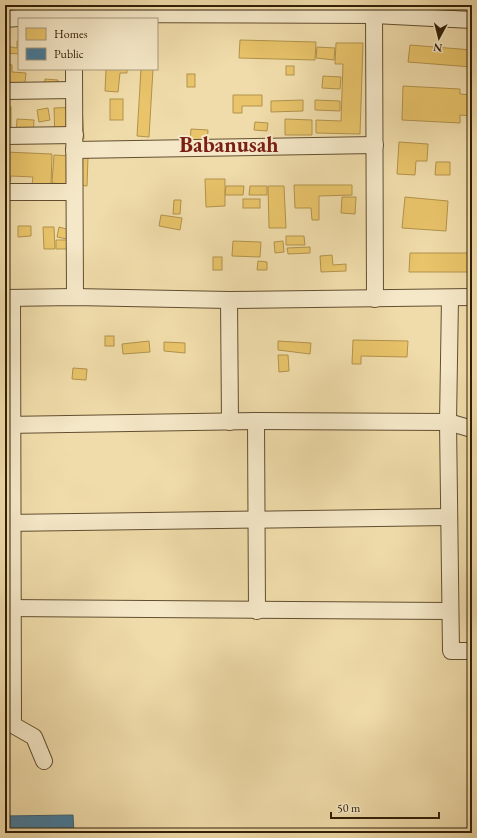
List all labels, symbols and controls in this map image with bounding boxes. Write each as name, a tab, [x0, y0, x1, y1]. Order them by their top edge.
legend	[18, 18, 158, 70]
north arrow	[419, 18, 459, 58]
text: Homes	[54, 26, 88, 42]
text: N	[432, 40, 443, 55]
text: Public	[54, 46, 84, 62]
district label: Babanusah	[179, 130, 279, 159]
scale bar	[331, 794, 439, 820]
text: 50 m	[337, 800, 361, 816]

